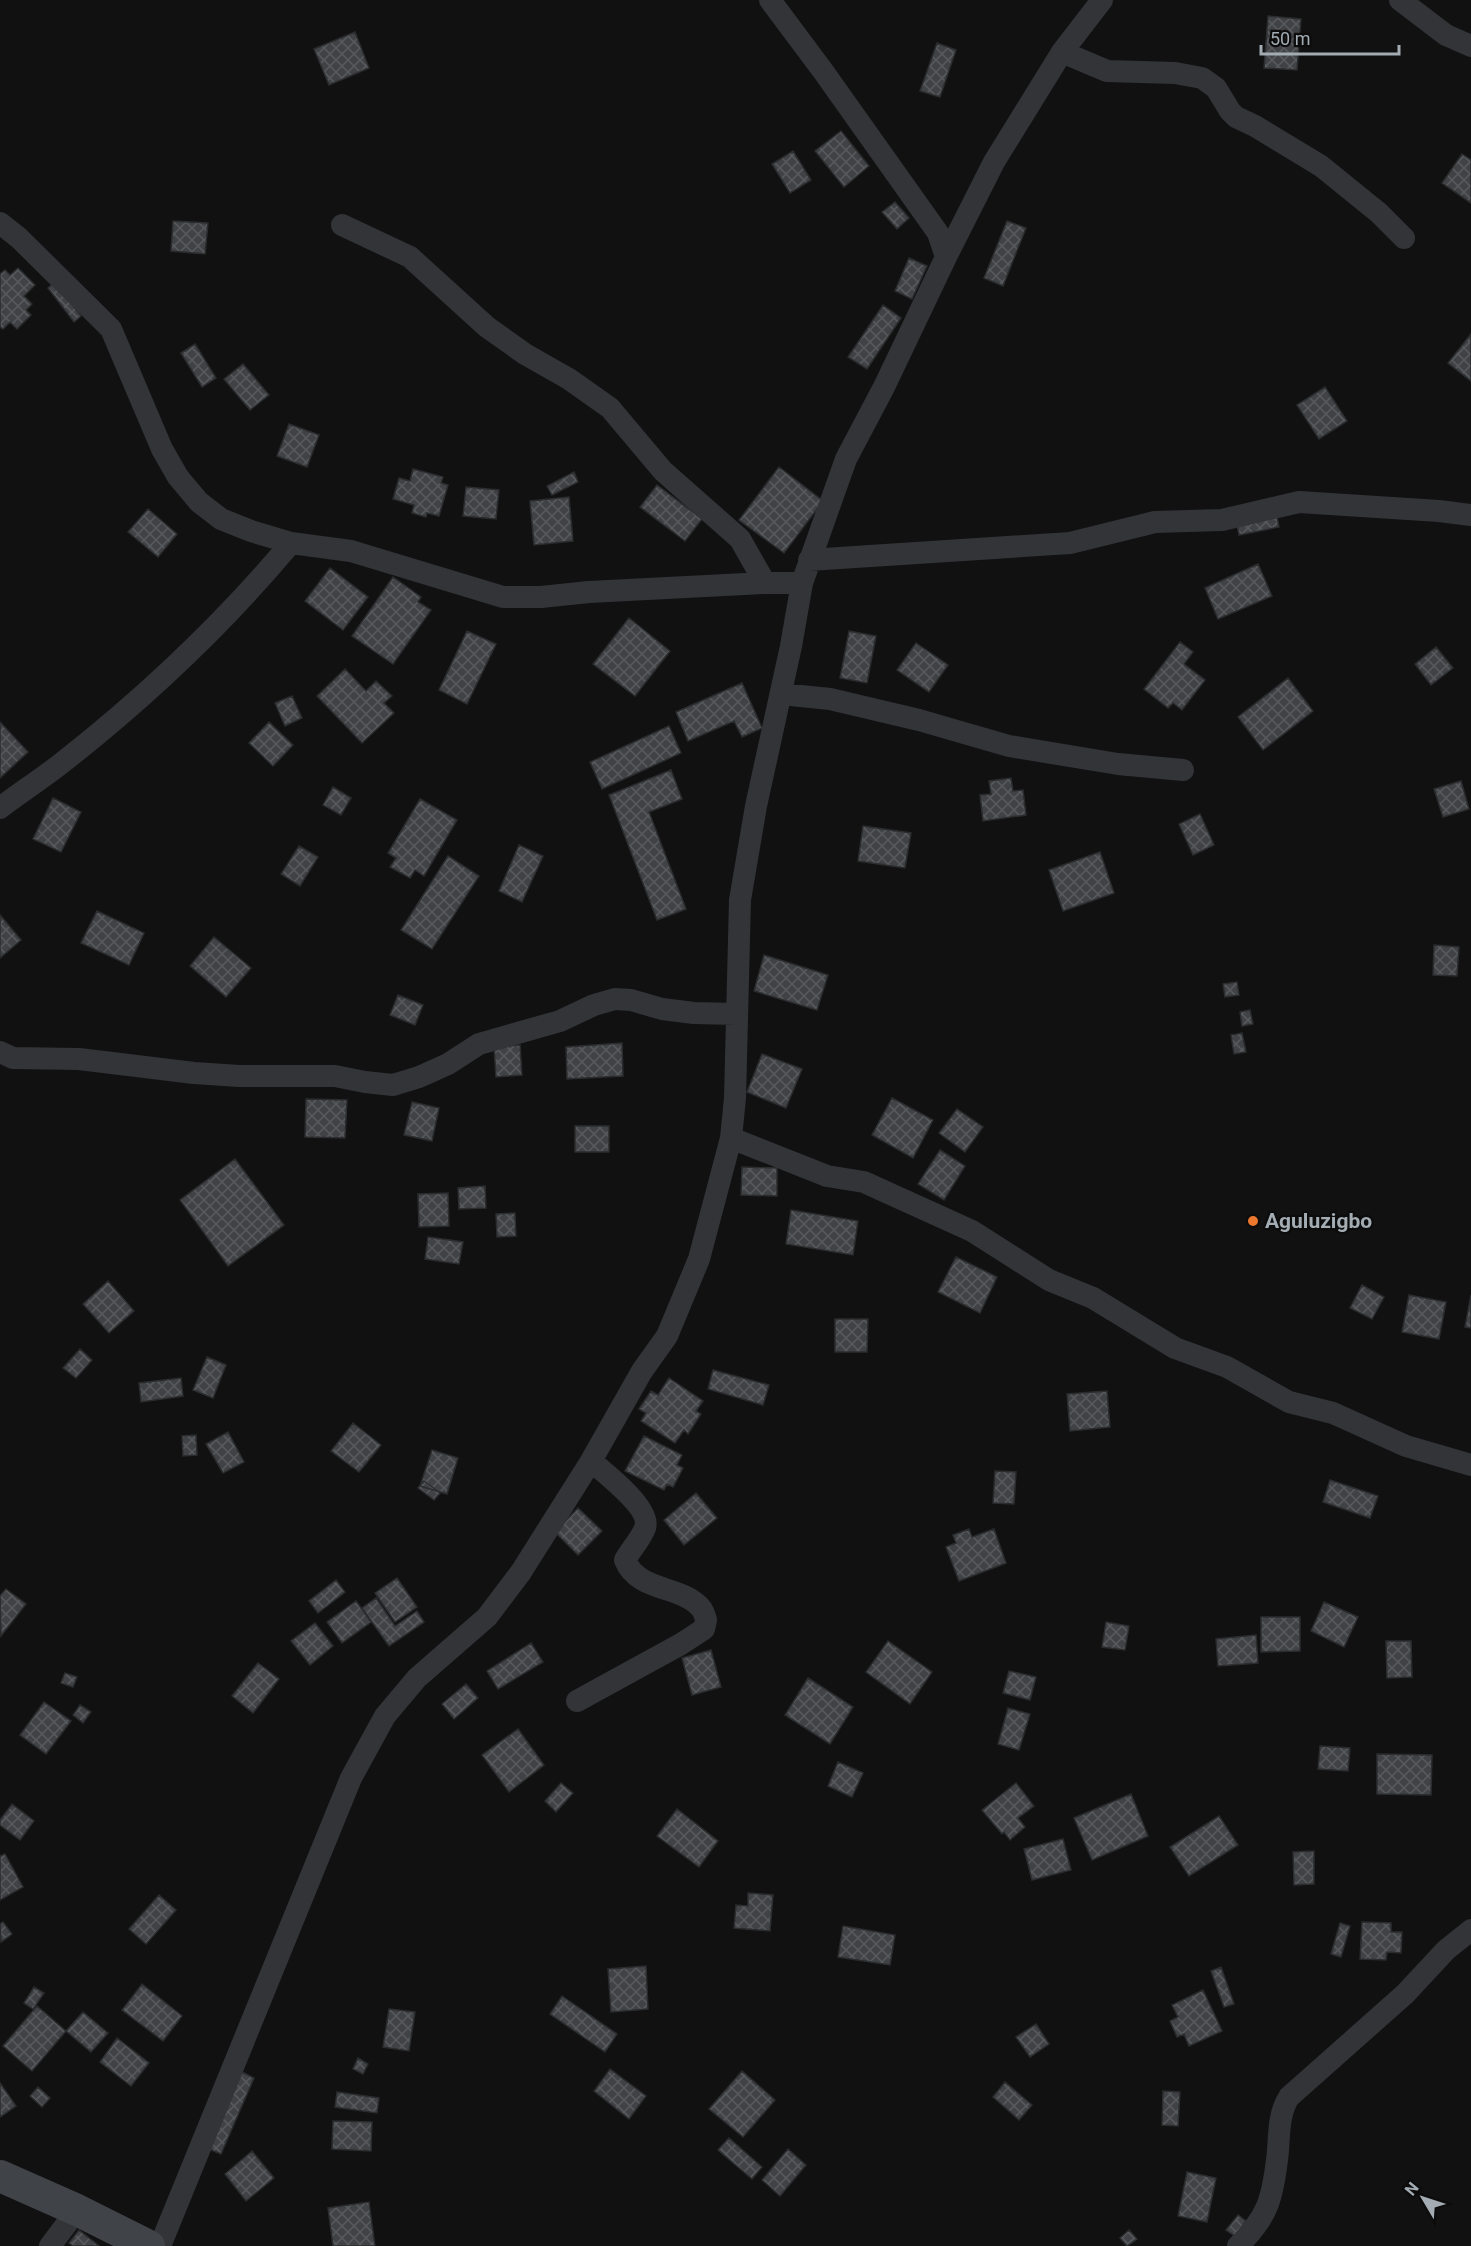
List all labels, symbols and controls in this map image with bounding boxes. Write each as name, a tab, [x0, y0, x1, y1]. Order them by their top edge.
scale bar	[1261, 18, 1399, 56]
text: 50 m	[1270, 28, 1310, 49]
place label: Aguluzigbo	[1265, 1209, 1372, 1233]
marker: Aguluzigbo	[1246, 1214, 1260, 1228]
north arrow	[1393, 2168, 1453, 2228]
text: N	[1401, 2179, 1423, 2199]

